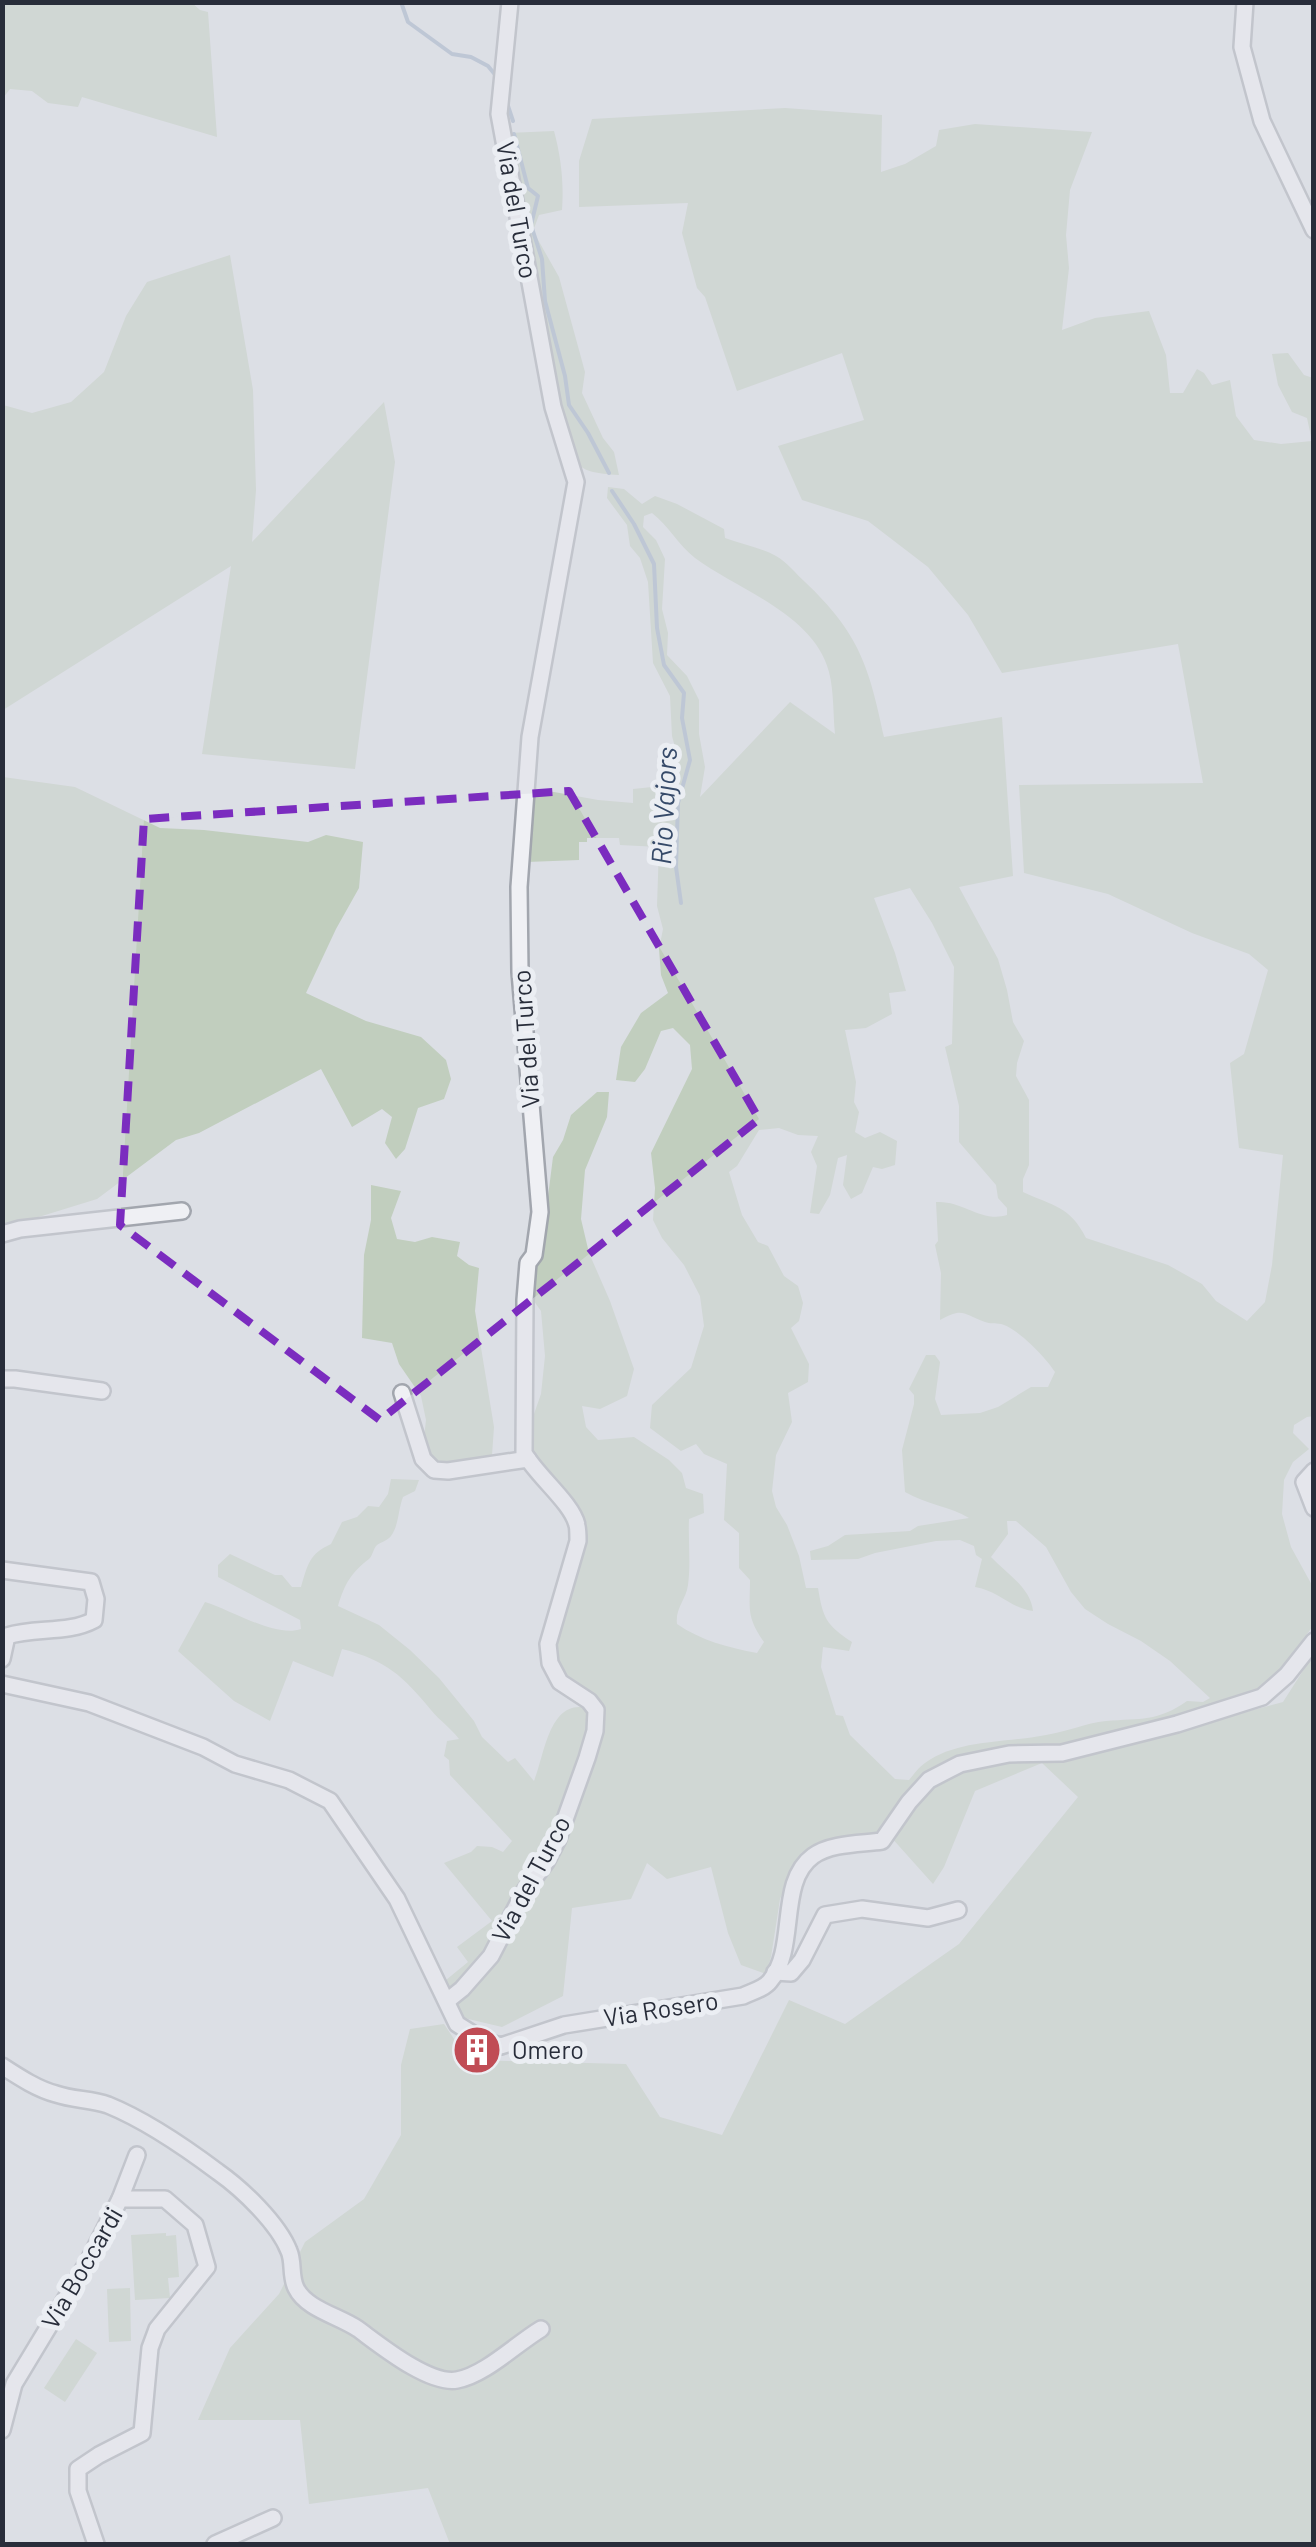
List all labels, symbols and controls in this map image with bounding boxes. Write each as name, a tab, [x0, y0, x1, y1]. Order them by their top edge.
street label: Via del Turco	[491, 139, 545, 281]
water label: Rio Vajors	[643, 746, 683, 866]
street label: Via del Turco	[505, 969, 545, 1109]
street label: Via del Turco	[484, 1810, 576, 1947]
street label: Via Rosero	[601, 1984, 720, 2032]
building icon: Omero	[451, 2024, 503, 2076]
place label: Omero	[512, 2034, 584, 2064]
street label: Via Boccardi	[34, 2201, 128, 2334]

